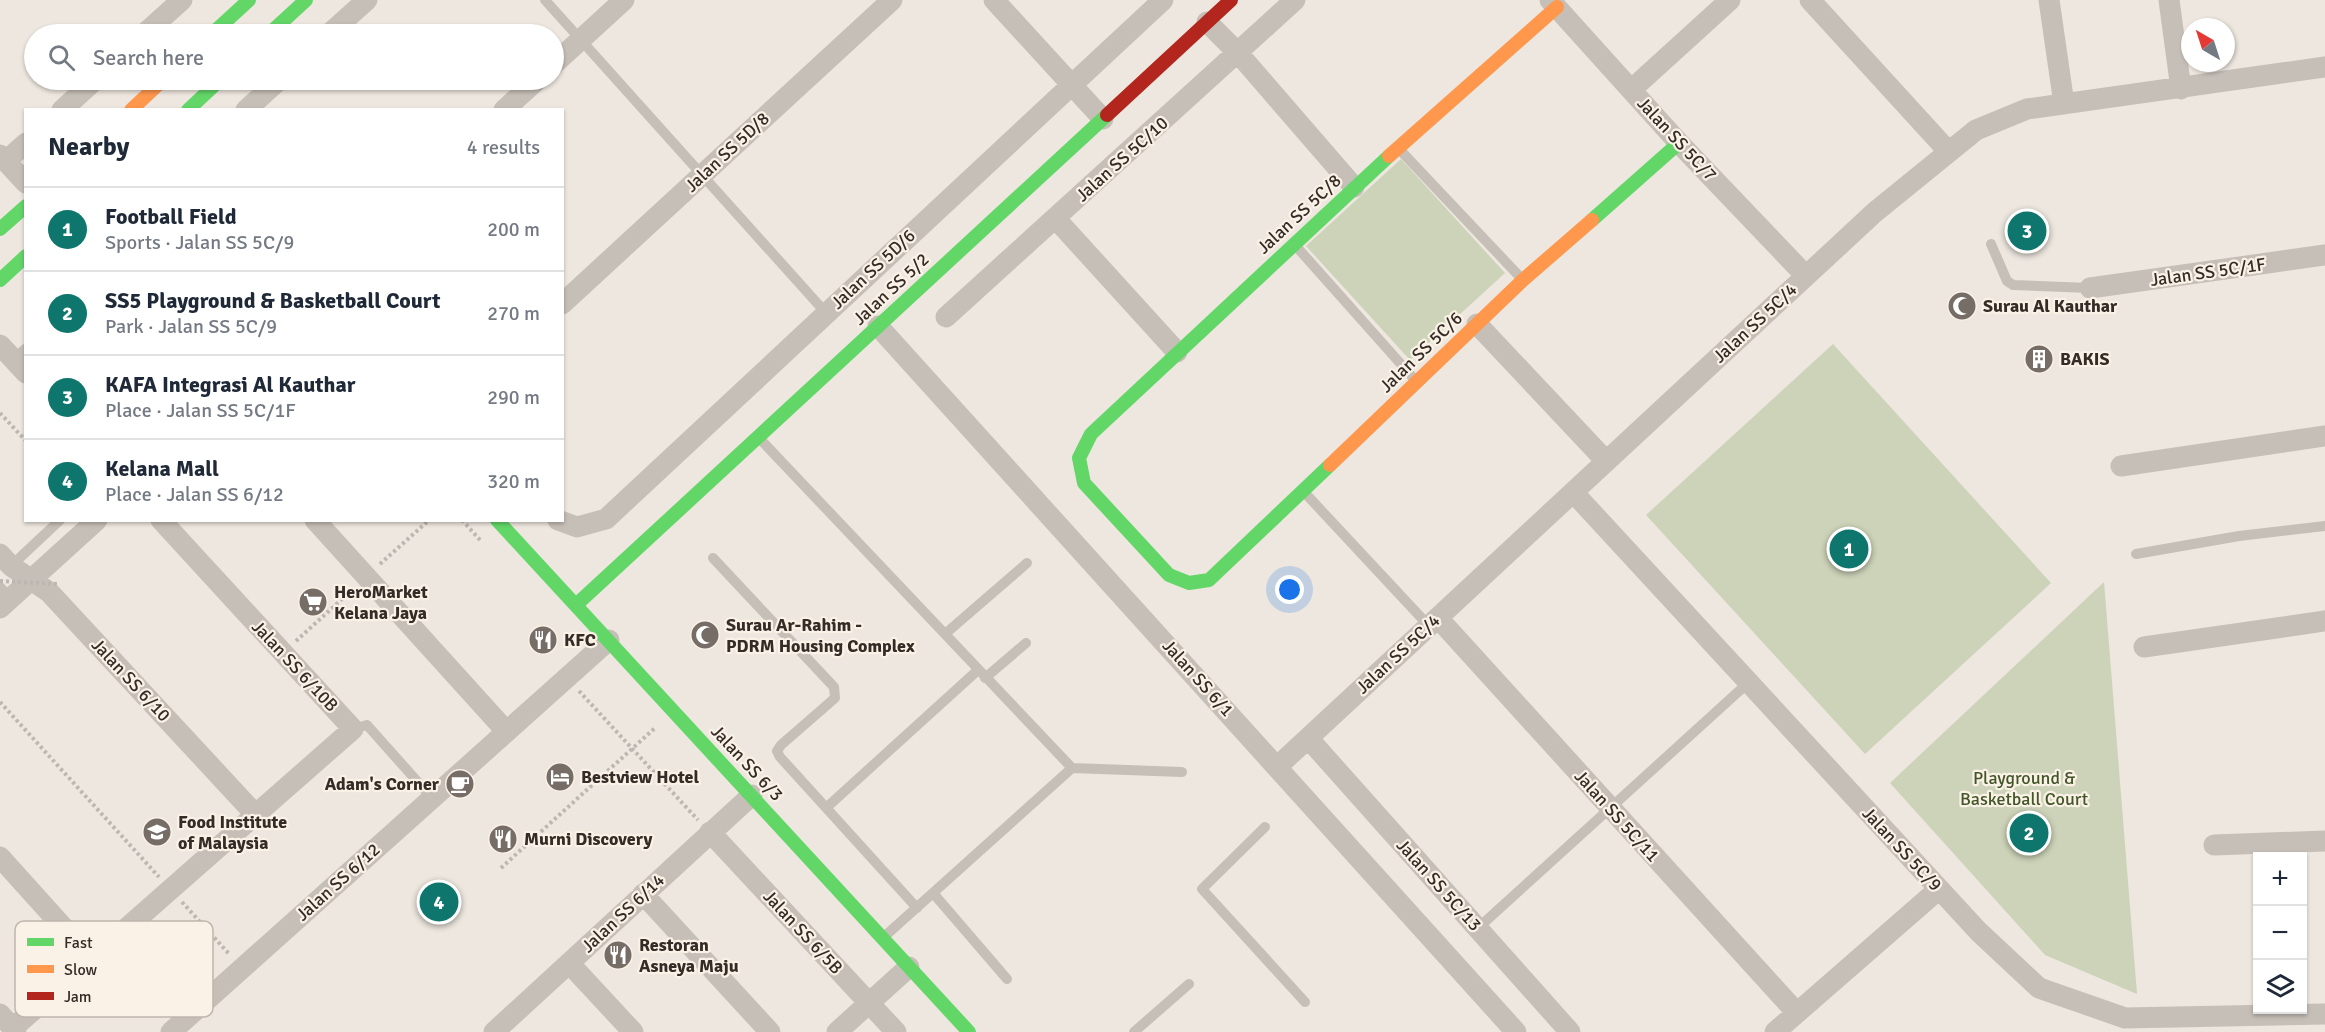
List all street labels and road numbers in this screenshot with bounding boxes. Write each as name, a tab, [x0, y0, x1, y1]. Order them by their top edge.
street label: Jalan SS 5C/7	[1633, 92, 1721, 186]
street label: Jalan SS 5D/8	[680, 107, 774, 197]
street label: Jalan SS 5C/10	[1071, 112, 1173, 206]
street label: Jalan SS 5C/8	[1252, 170, 1346, 258]
street label: Jalan SS 5D/6	[826, 224, 920, 314]
street label: Jalan SS 5/2	[848, 248, 934, 330]
street label: Jalan SS 5C/1F	[2149, 253, 2267, 291]
street label: Jalan SS 5C/4	[1708, 278, 1802, 367]
street label: Jalan SS 5C/6	[1375, 307, 1467, 397]
street label: Jalan SS 5C/4	[1351, 609, 1445, 698]
street label: Jalan SS 6/10B	[247, 616, 343, 716]
street label: Jalan SS 6/10	[87, 634, 175, 726]
street label: Jalan SS 6/1	[1158, 635, 1238, 721]
street label: Jalan SS 6/3	[706, 720, 788, 806]
street label: Jalan SS 5C/11	[1570, 765, 1664, 867]
street label: Jalan SS 5C/9	[1858, 802, 1946, 896]
street label: Jalan SS 5C/13	[1392, 834, 1486, 936]
street label: Jalan SS 6/12	[291, 838, 385, 926]
street label: Jalan SS 6/14	[577, 869, 669, 957]
street label: Jalan SS 6/5B	[759, 885, 848, 979]

